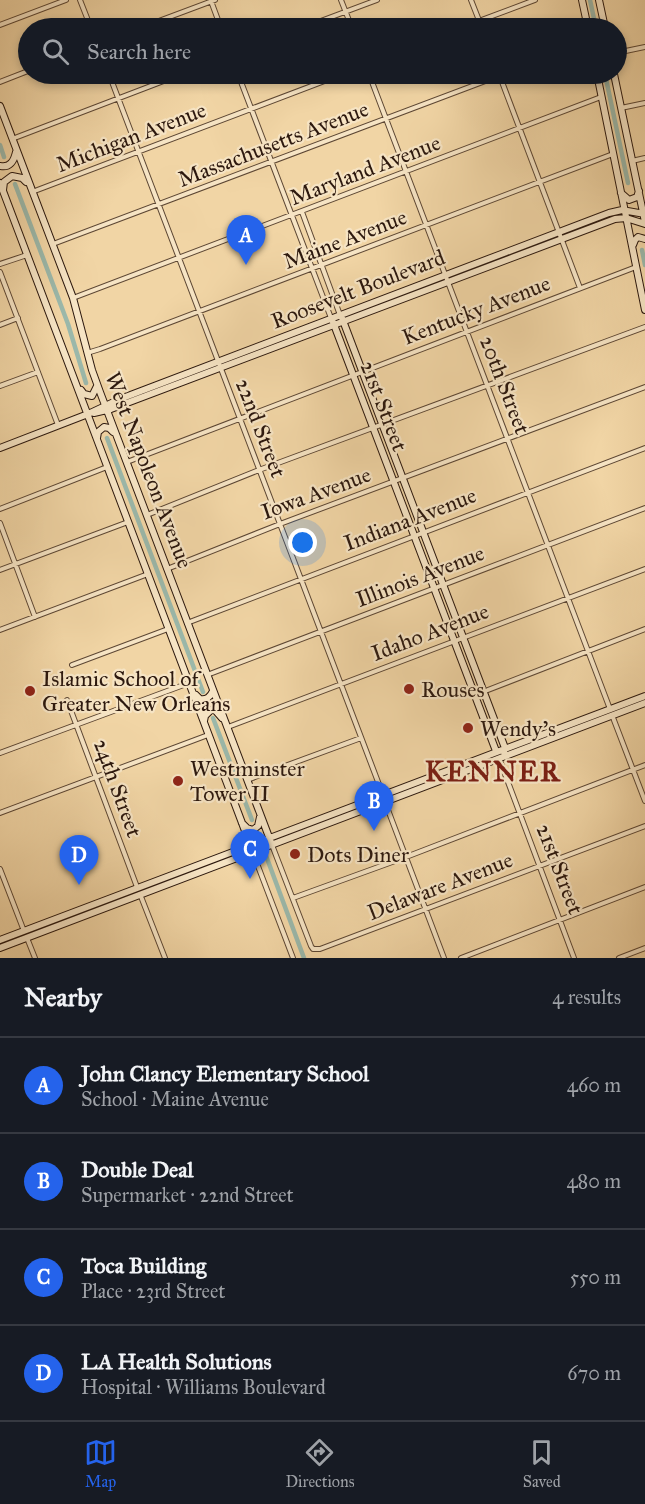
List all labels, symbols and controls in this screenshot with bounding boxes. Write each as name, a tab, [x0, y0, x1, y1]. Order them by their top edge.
search box	[18, 18, 627, 84]
icon: search	[39, 35, 72, 68]
text: Search here	[87, 38, 191, 65]
street label: Massachusetts Avenue	[174, 95, 372, 193]
street label: Michigan Avenue	[52, 96, 210, 178]
street label: Maryland Avenue	[286, 129, 444, 211]
street label: Maine Avenue	[280, 203, 410, 275]
pin: A	[226, 216, 266, 265]
street label: Roosevelt Boulevard	[267, 243, 449, 335]
street label: Kentucky Avenue	[398, 269, 554, 351]
street label: 20th Street	[474, 332, 536, 438]
street label: 21st Street	[354, 357, 414, 455]
street label: West Napoleon Avenue	[99, 368, 199, 572]
street label: 22nd Street	[230, 375, 292, 482]
street label: Iowa Avenue	[258, 461, 374, 525]
street label: Indiana Avenue	[340, 481, 480, 557]
your location	[288, 528, 317, 557]
street label: Illinois Avenue	[352, 539, 488, 613]
street label: Idaho Avenue	[367, 597, 493, 667]
place label: Islamic School of Greater New Orleans	[42, 665, 230, 717]
place label: Rouses	[421, 676, 484, 703]
marker: Rouses	[402, 682, 416, 696]
marker: Islamic School of Greater New Orleans	[23, 684, 37, 698]
place label: Wendy's	[480, 715, 556, 742]
marker: Wendy's	[461, 721, 475, 735]
street label: 24th Street	[88, 735, 148, 841]
district label: KENNER	[425, 754, 561, 789]
place label: Westminster Tower II	[190, 755, 305, 807]
marker: Westminster Tower II	[171, 774, 185, 788]
pin: B	[354, 782, 394, 831]
street label: 21st Street	[530, 820, 590, 918]
pin: C	[230, 830, 270, 879]
pin: D	[60, 836, 98, 885]
place label: Dots Diner	[307, 841, 410, 868]
street label: Delaware Avenue	[364, 846, 516, 926]
marker: Dots Diner	[288, 847, 302, 861]
text: Nearby	[24, 981, 102, 1013]
text: 4 results	[552, 985, 621, 1009]
text: John Clancy Elementary School	[81, 1060, 369, 1087]
text: A	[37, 1073, 50, 1097]
text: 460 m	[567, 1073, 621, 1097]
text: School · Maine Avenue	[81, 1087, 269, 1111]
text: Double Deal	[81, 1156, 193, 1183]
text: B	[37, 1169, 50, 1193]
text: 480 m	[566, 1169, 621, 1193]
text: Supermarket · 22nd Street	[81, 1183, 294, 1207]
text: Toca Building	[81, 1252, 206, 1279]
text: C	[37, 1265, 50, 1289]
text: 550 m	[570, 1265, 621, 1289]
text: Place · 23rd Street	[81, 1279, 225, 1303]
text: LA Health Solutions	[81, 1348, 272, 1375]
text: D	[36, 1361, 51, 1385]
text: 670 m	[567, 1361, 621, 1385]
text: Hospital · Williams Boulevard	[81, 1375, 326, 1399]
tab: Map	[84, 1436, 117, 1491]
tab: Directions	[285, 1436, 354, 1491]
tab: Saved	[523, 1436, 561, 1491]

